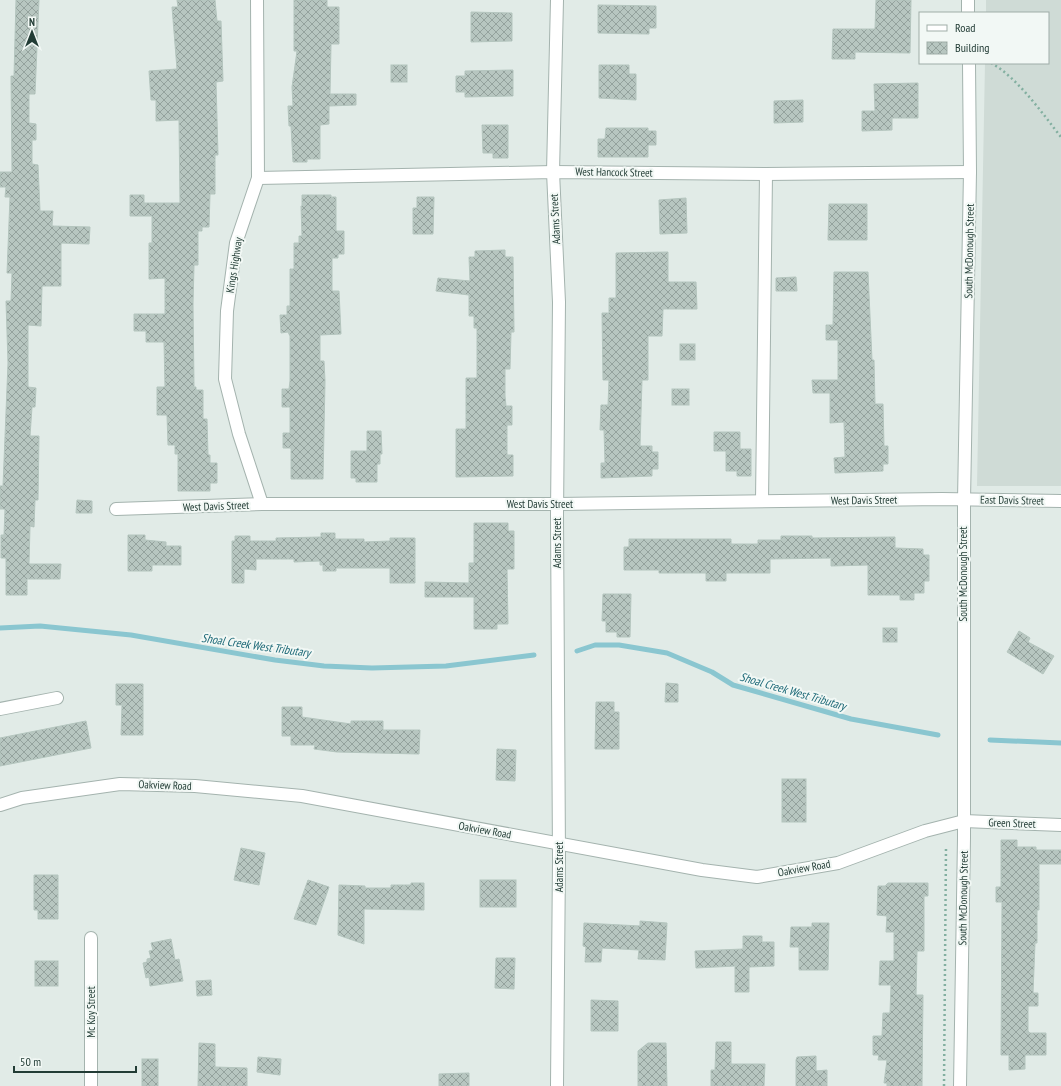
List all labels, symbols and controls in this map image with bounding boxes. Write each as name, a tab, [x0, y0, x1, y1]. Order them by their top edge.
north arrow	[12, 12, 52, 52]
legend	[919, 12, 1049, 64]
text: N	[29, 15, 35, 29]
text: Road	[955, 20, 975, 35]
text: Building	[955, 40, 990, 55]
street label: West Hancock Street	[575, 164, 653, 180]
street label: Adams Street	[547, 193, 563, 245]
street label: South McDonough Street	[961, 203, 977, 299]
street label: Kings Highway	[223, 235, 245, 294]
street label: West Davis Street	[831, 492, 897, 508]
street label: East Davis Street	[980, 492, 1044, 508]
street label: West Davis Street	[507, 497, 573, 511]
street label: West Davis Street	[183, 498, 249, 514]
street label: Adams Street	[550, 518, 564, 568]
street label: South McDonough Street	[956, 527, 970, 621]
water label: Shoal Creek West Tributary	[201, 630, 313, 660]
water label: Shoal Creek West Tributary	[738, 669, 849, 714]
street label: Oakview Road	[138, 777, 192, 793]
street label: Green Street	[988, 815, 1036, 831]
street label: Oakview Road	[458, 818, 513, 842]
street label: Adams Street	[552, 842, 566, 892]
street label: South McDonough Street	[955, 850, 971, 946]
street label: Oakview Road	[777, 856, 832, 880]
street label: Mc Koy Street	[84, 986, 98, 1038]
scale bar	[14, 1048, 136, 1074]
text: 50 m	[20, 1054, 41, 1069]

